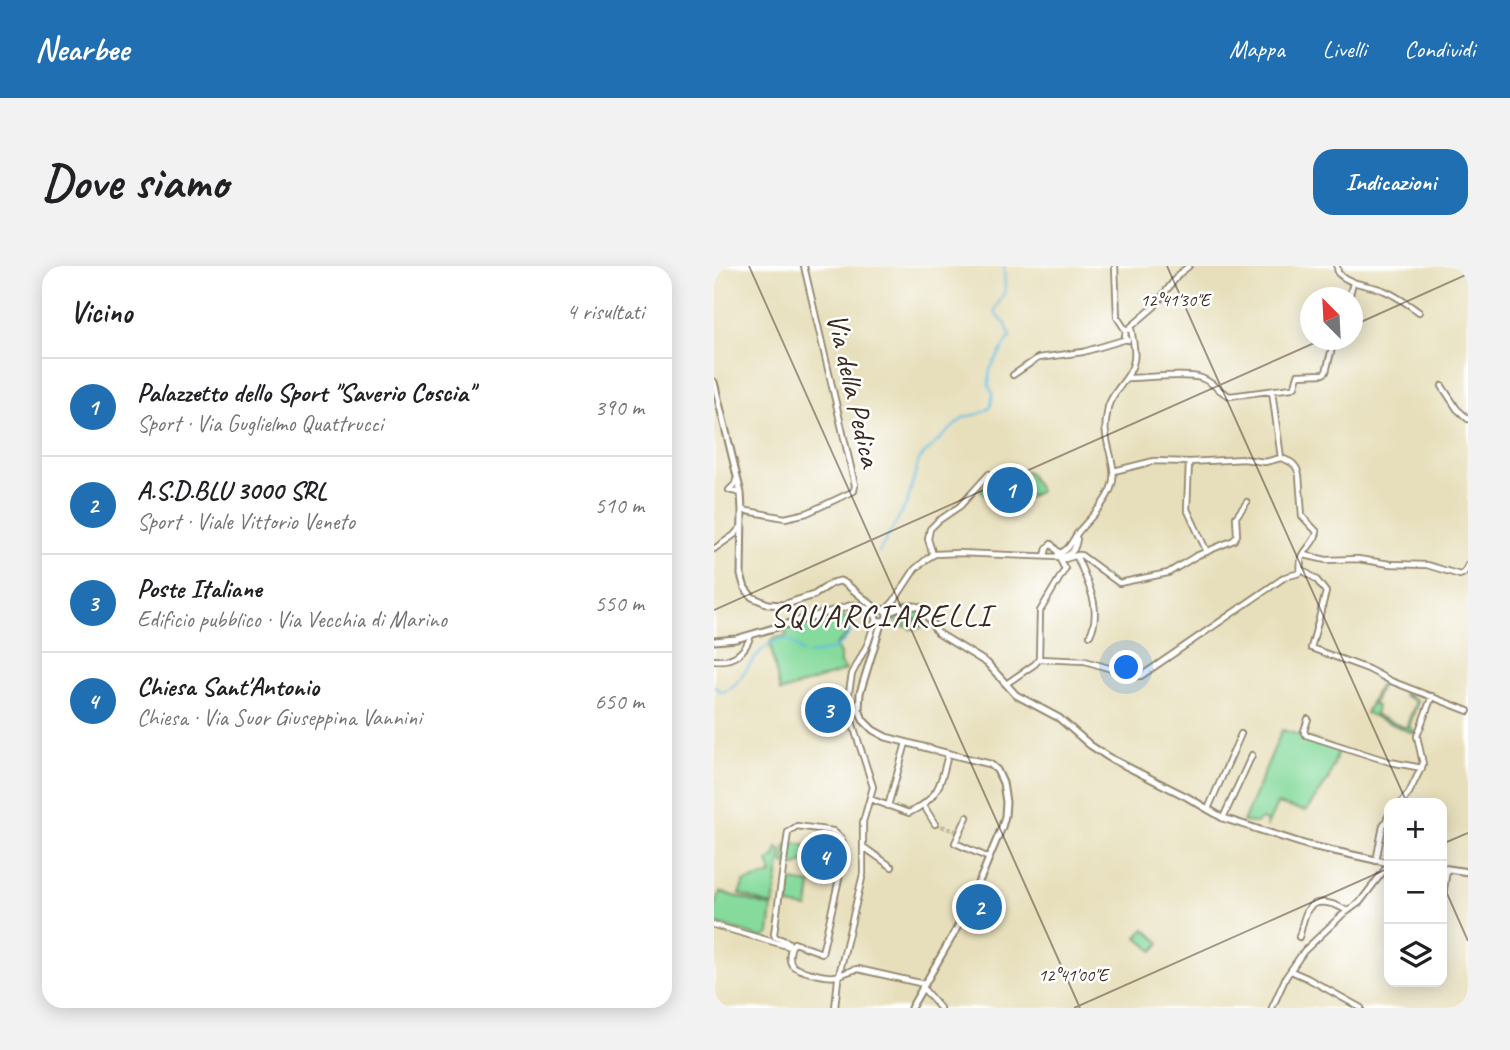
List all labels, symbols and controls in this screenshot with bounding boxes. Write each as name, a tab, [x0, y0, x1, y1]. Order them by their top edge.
text: Nearbee	[35, 28, 129, 70]
text: Mappa	[1229, 34, 1285, 64]
text: Livelli	[1323, 34, 1366, 64]
text: Condividi	[1404, 34, 1475, 64]
button: Indicazioni	[1313, 149, 1468, 215]
text: Dove siamo	[42, 151, 228, 213]
north arrow	[1300, 287, 1363, 350]
text: 12°41'30"E	[1140, 289, 1212, 311]
text: Vicino	[70, 293, 132, 331]
text: 4 risultati	[566, 297, 644, 326]
street label: Via della Pedica	[818, 310, 891, 472]
text: Palazzetto dello Sport "Saverio Coscia"	[137, 376, 474, 409]
text: 1	[88, 393, 98, 422]
text: 390 m	[595, 393, 644, 422]
text: Sport · Via Guglielmo Quattrucci	[137, 409, 383, 438]
pin: 1	[987, 464, 1033, 516]
text: A.S.D.BLU 3000 SRL	[137, 474, 327, 507]
text: 2	[88, 491, 98, 520]
text: 510 m	[595, 491, 644, 520]
text: Sport · Viale Vittorio Veneto	[137, 507, 355, 536]
text: Poste Italiane	[137, 572, 262, 605]
text: 3	[88, 589, 98, 618]
text: 550 m	[595, 589, 644, 618]
district label: SQUARCIARELLI	[770, 595, 997, 636]
text: Edificio pubblico · Via Vecchia di Marino	[137, 605, 447, 634]
your location	[1109, 650, 1143, 684]
text: Chiesa Sant'Antonio	[137, 670, 319, 703]
pin: 3	[805, 684, 851, 736]
text: 4	[88, 687, 98, 716]
text: 650 m	[595, 687, 644, 716]
text: Chiesa · Via Suor Giuseppina Vannini	[137, 703, 421, 732]
map controls	[1384, 798, 1447, 987]
button: +	[1384, 798, 1447, 861]
pin: 4	[801, 831, 847, 883]
button: −	[1384, 861, 1447, 924]
pin: 2	[956, 881, 1002, 933]
button: layers	[1384, 924, 1447, 987]
text: 12°41'00"E	[1038, 964, 1110, 986]

